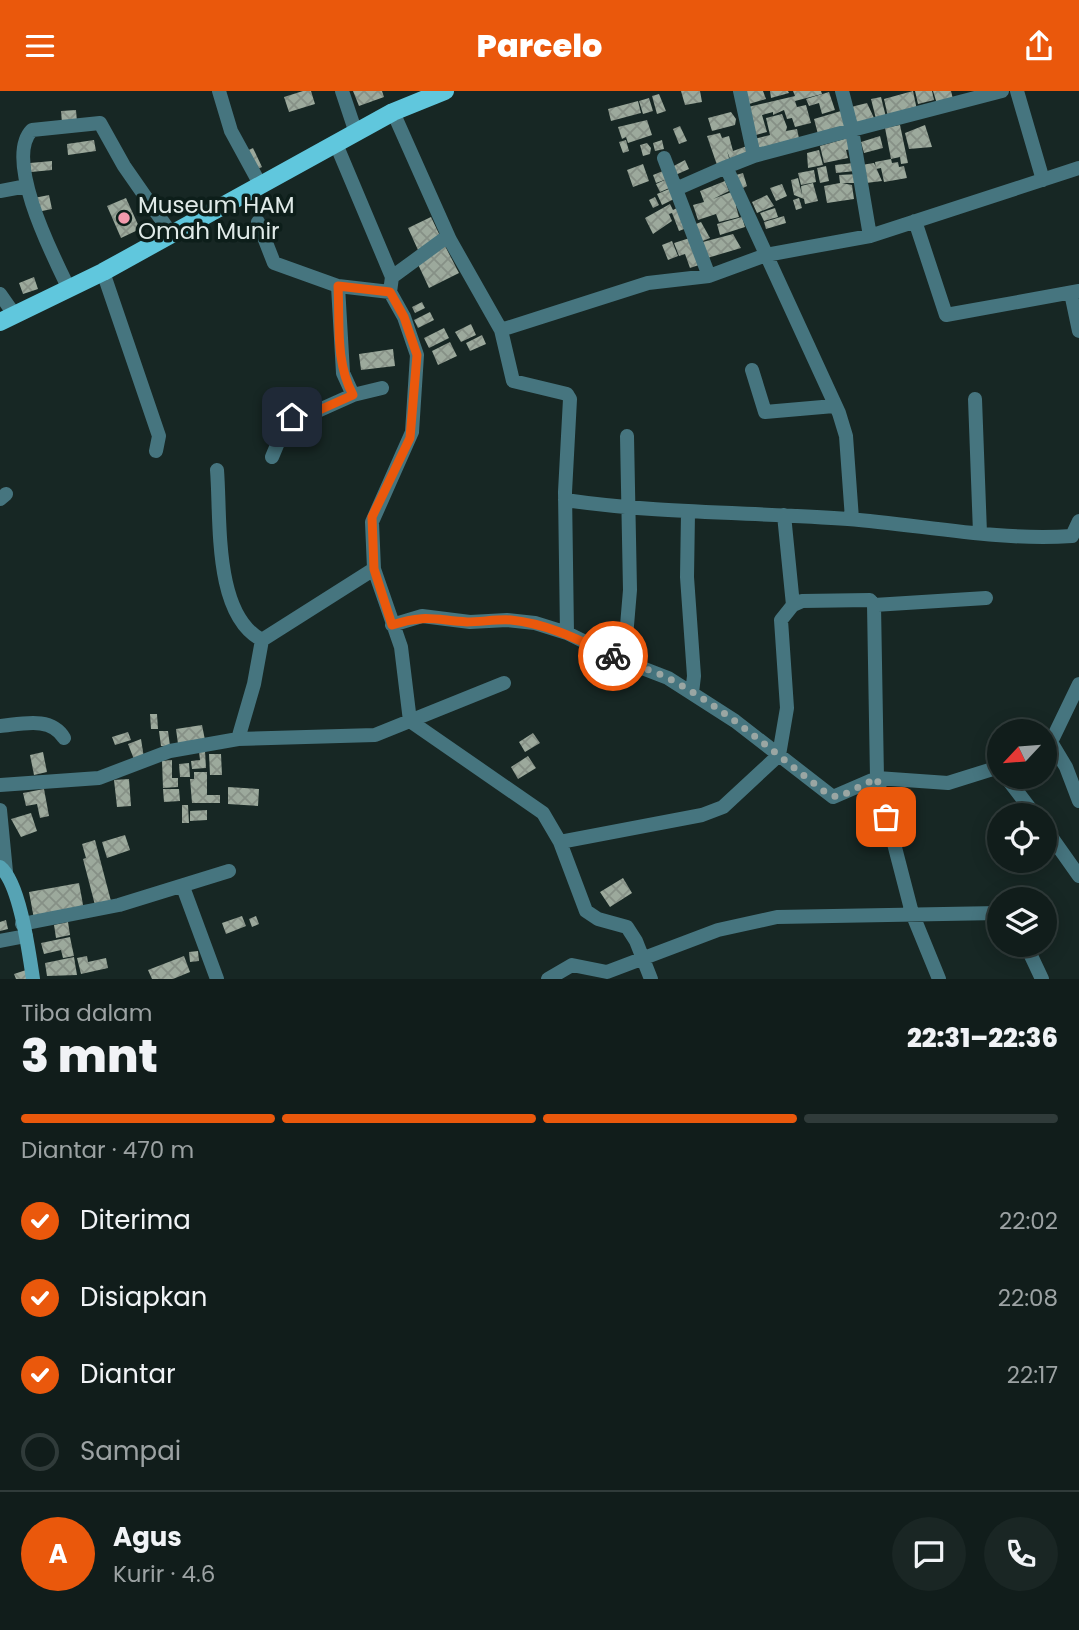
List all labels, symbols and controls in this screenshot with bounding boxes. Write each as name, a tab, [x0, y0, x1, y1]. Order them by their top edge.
text: Parcelo	[477, 23, 602, 68]
icon: menu	[21, 27, 59, 65]
icon: share	[1020, 27, 1058, 65]
place label: Museum HAM Omah Munir	[138, 189, 295, 247]
marker: Museum HAM Omah Munir	[116, 210, 132, 226]
pin	[262, 387, 322, 447]
icon: home	[273, 398, 311, 436]
courier	[578, 621, 648, 691]
icon: bike	[594, 637, 632, 675]
north arrow	[987, 719, 1057, 789]
map controls	[987, 719, 1057, 957]
pin	[856, 787, 916, 847]
icon: bag	[867, 798, 905, 836]
button: locate	[987, 803, 1057, 873]
button: layers	[987, 887, 1057, 957]
text: Tiba dalam	[21, 997, 152, 1029]
text: 22:31–22:36	[907, 1020, 1058, 1056]
text: 3 mnt	[21, 1024, 158, 1088]
text: Diantar · 470 m	[21, 1134, 194, 1166]
icon: check	[21, 1202, 59, 1240]
text: Diterima	[80, 1202, 191, 1238]
text: 22:02	[999, 1205, 1058, 1237]
icon: check	[21, 1279, 59, 1317]
text: Disiapkan	[80, 1279, 208, 1315]
text: 22:08	[998, 1282, 1058, 1314]
icon: check	[21, 1356, 59, 1394]
text: Diantar	[80, 1356, 176, 1392]
text: 22:17	[1007, 1359, 1058, 1391]
text: Sampai	[80, 1433, 181, 1469]
button: chat	[892, 1517, 966, 1591]
button: phone	[984, 1517, 1058, 1591]
text: Agus	[113, 1519, 182, 1555]
text: A	[48, 1536, 68, 1572]
text: Kurir · 4.6	[113, 1558, 215, 1590]

